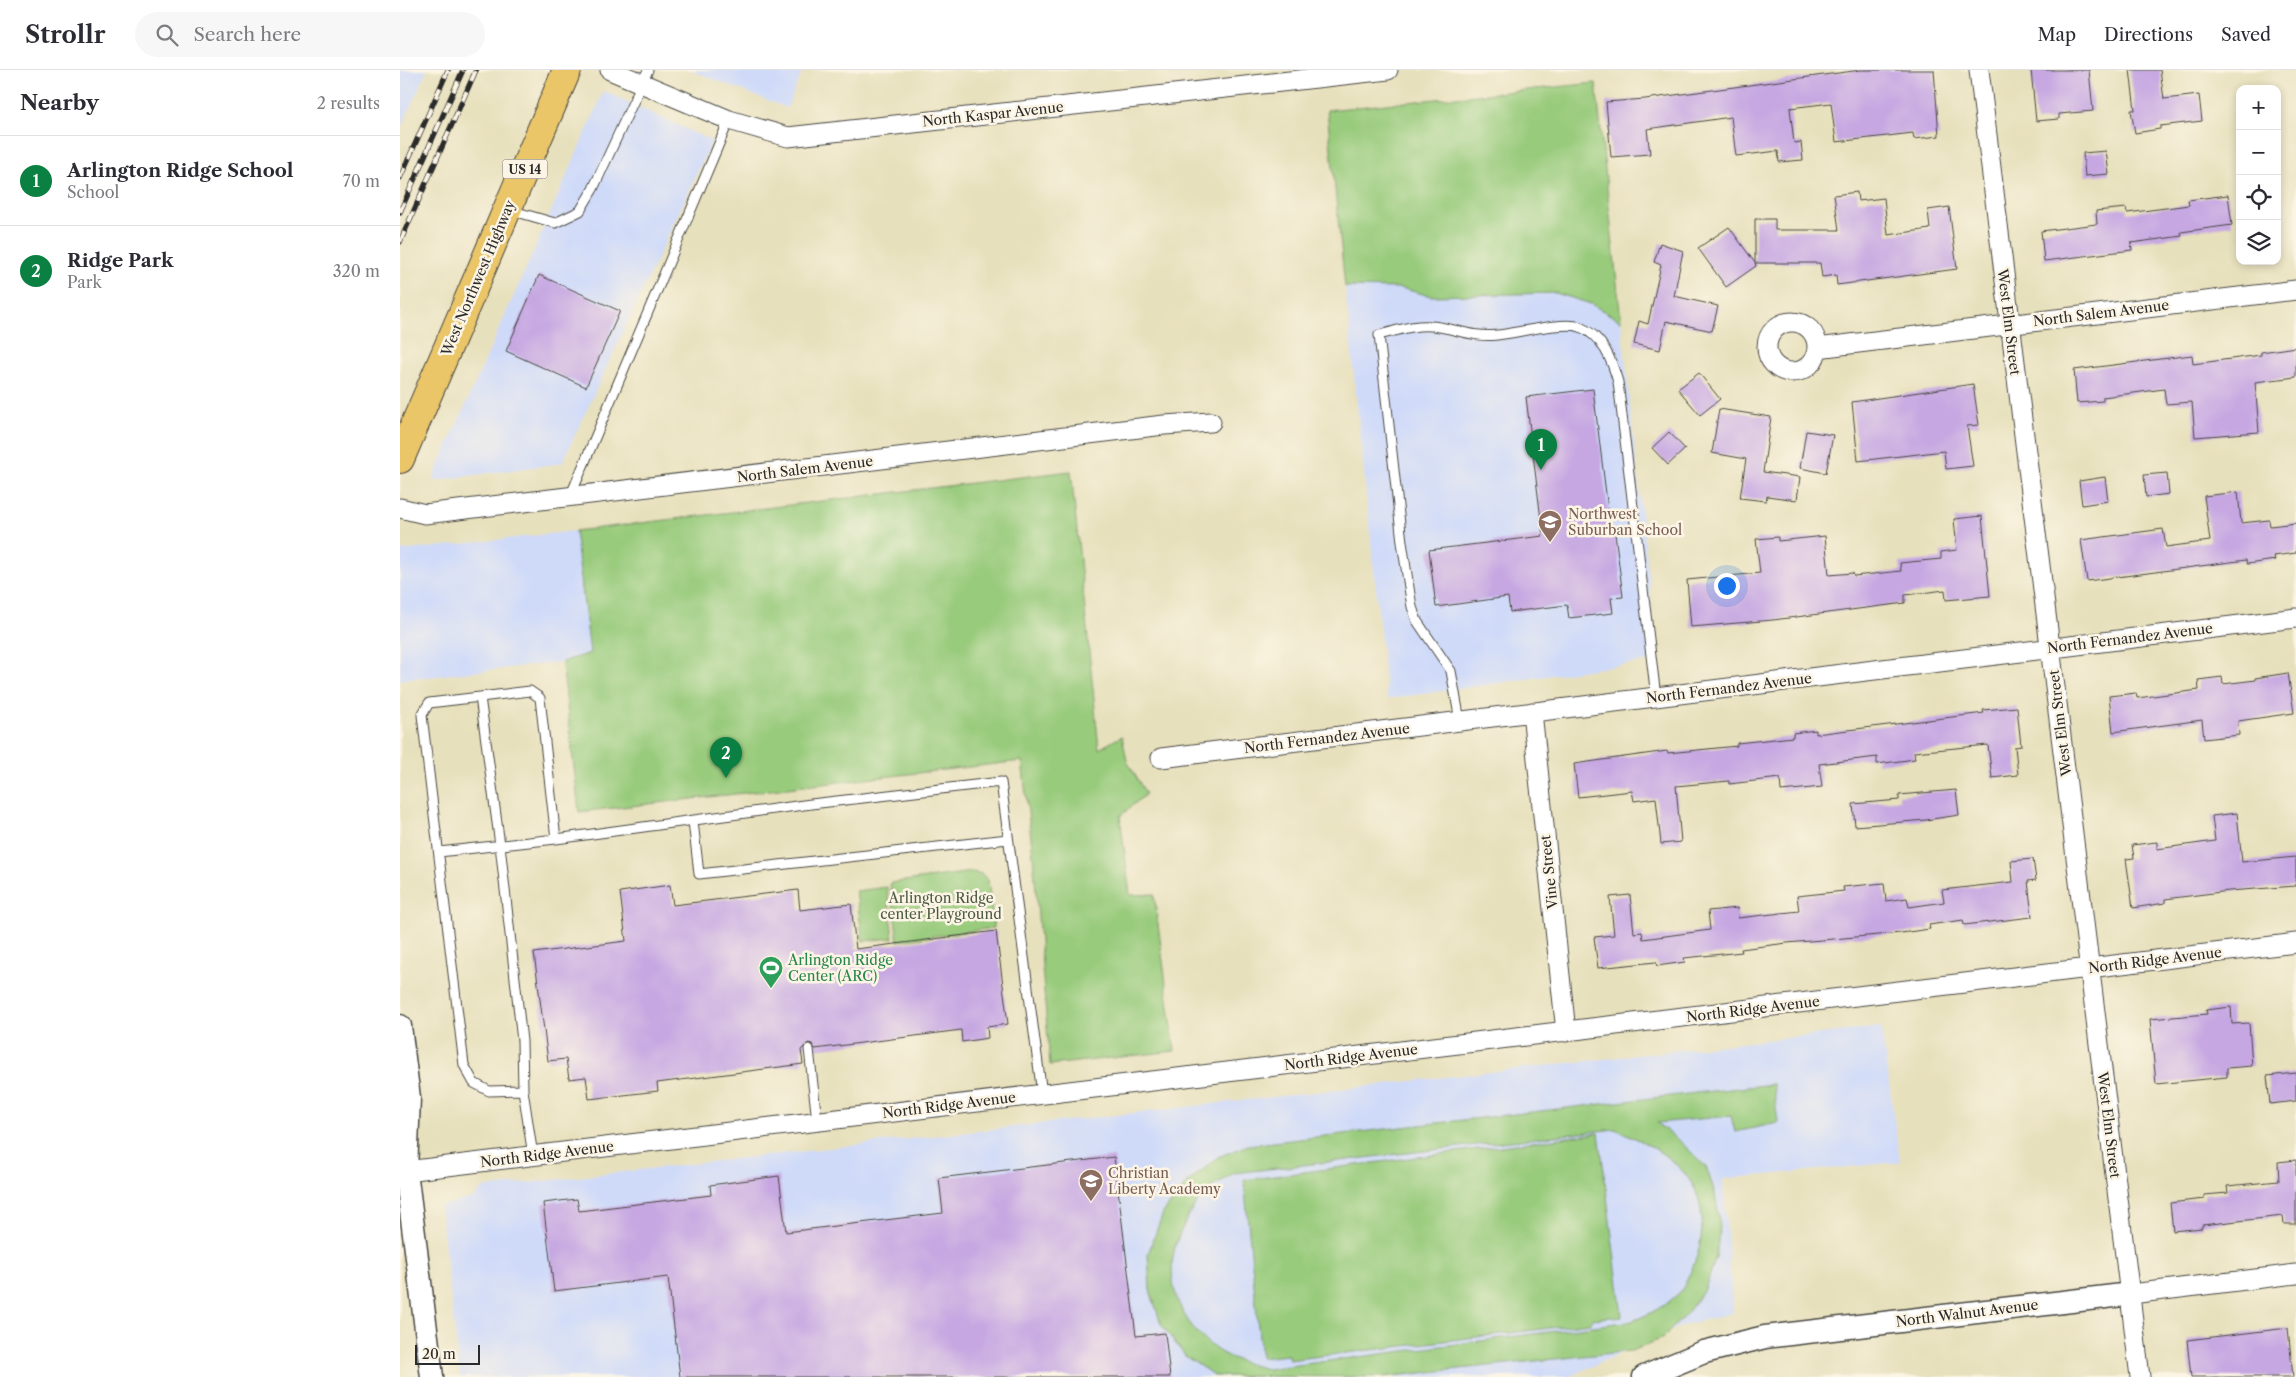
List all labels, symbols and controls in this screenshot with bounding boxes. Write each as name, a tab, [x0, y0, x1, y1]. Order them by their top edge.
search box	[135, 12, 485, 57]
text: Strollr	[25, 20, 105, 49]
icon: search	[153, 21, 181, 49]
text: Search here	[193, 23, 301, 46]
text: Map	[2037, 24, 2076, 46]
text: Directions	[2104, 24, 2193, 46]
text: Saved	[2221, 24, 2271, 46]
map controls	[2236, 85, 2281, 265]
button: +	[2236, 85, 2281, 130]
text: Nearby	[20, 90, 99, 115]
text: 2 results	[317, 93, 380, 113]
street label: North Kaspar Avenue	[921, 98, 1065, 130]
button: −	[2236, 130, 2281, 175]
text: Arlington Ridge School	[67, 159, 294, 182]
road number: US 14	[502, 160, 548, 178]
text: 1	[32, 171, 40, 191]
text: 70 m	[343, 171, 380, 191]
button: locate	[2236, 175, 2281, 220]
text: School	[67, 182, 119, 202]
street label: West Northwest Highway	[437, 197, 519, 360]
button: layers	[2236, 220, 2281, 265]
text: Ridge Park	[67, 249, 173, 272]
text: 2	[31, 261, 41, 281]
text: 320 m	[333, 261, 380, 281]
street label: West Elm Street	[1993, 267, 2024, 376]
text: Park	[67, 272, 102, 292]
street label: North Salem Avenue	[2032, 296, 2170, 330]
pin: 1	[1525, 429, 1557, 470]
street label: North Salem Avenue	[736, 452, 874, 486]
place label: Northwest Suburban School	[1568, 505, 1682, 539]
school or university icon: Northwest Suburban School	[1537, 509, 1563, 543]
your location	[1714, 573, 1740, 599]
street label: North Fernandez Avenue	[2046, 619, 2214, 657]
street label: North Fernandez Avenue	[1645, 669, 1813, 707]
street label: West Elm Street	[2045, 669, 2076, 778]
street label: North Fernandez Avenue	[1243, 719, 1411, 757]
pin: 2	[710, 737, 742, 778]
street label: Vine Street	[1536, 834, 1562, 911]
park label: Arlington Ridge center Playground	[880, 889, 1002, 923]
street label: North Ridge Avenue	[2087, 943, 2223, 977]
place label: Arlington Ridge Center (ARC)	[787, 951, 893, 985]
sports icon: Arlington Ridge Center (ARC)	[758, 955, 784, 989]
street label: North Ridge Avenue	[1685, 992, 1821, 1026]
street label: North Ridge Avenue	[1283, 1040, 1419, 1074]
street label: West Elm Street	[2093, 1070, 2124, 1179]
street label: North Ridge Avenue	[881, 1088, 1017, 1122]
street label: North Ridge Avenue	[479, 1137, 615, 1171]
place label: Christian Liberty Academy	[1108, 1164, 1221, 1198]
school or university icon: Christian Liberty Academy	[1078, 1168, 1104, 1202]
street label: North Walnut Avenue	[1895, 1295, 2039, 1331]
scale bar	[415, 1342, 480, 1365]
text: 20 m	[422, 1345, 456, 1363]

